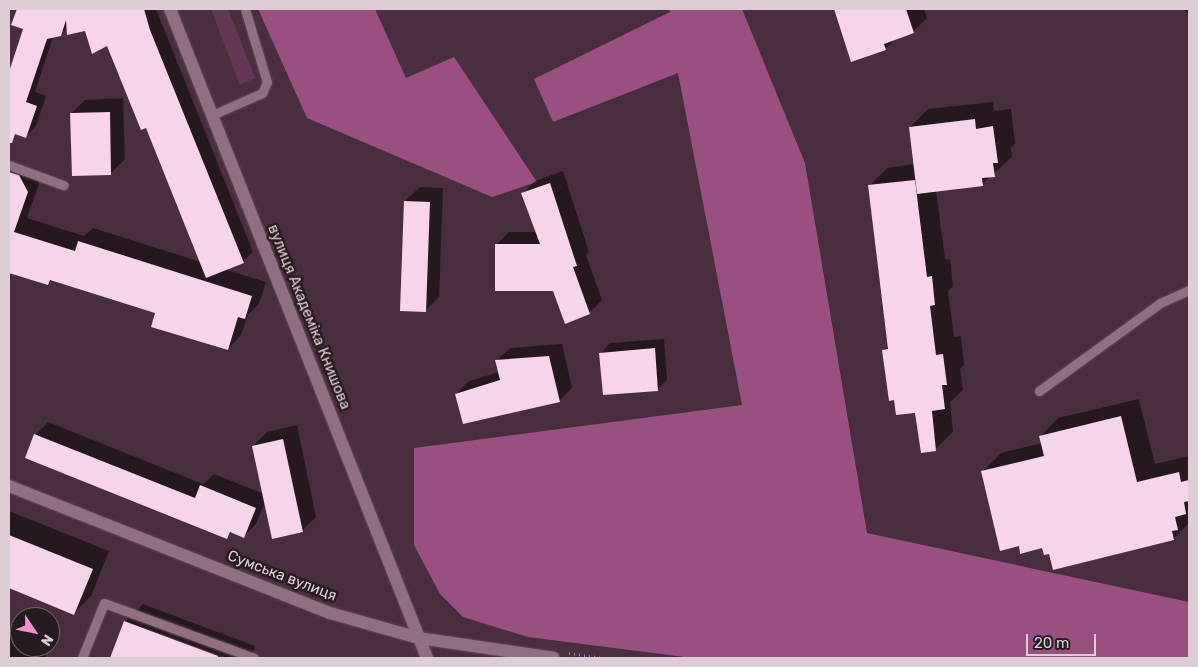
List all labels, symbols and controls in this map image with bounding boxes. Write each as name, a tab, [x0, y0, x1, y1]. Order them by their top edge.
street label: вулиця Академіка Книшова	[264, 222, 354, 412]
street label: Сумська вулиця	[225, 547, 339, 605]
north arrow	[10, 607, 60, 657]
scale bar	[1028, 624, 1098, 656]
text: N	[37, 631, 57, 649]
text: 20 m	[1034, 634, 1069, 652]

